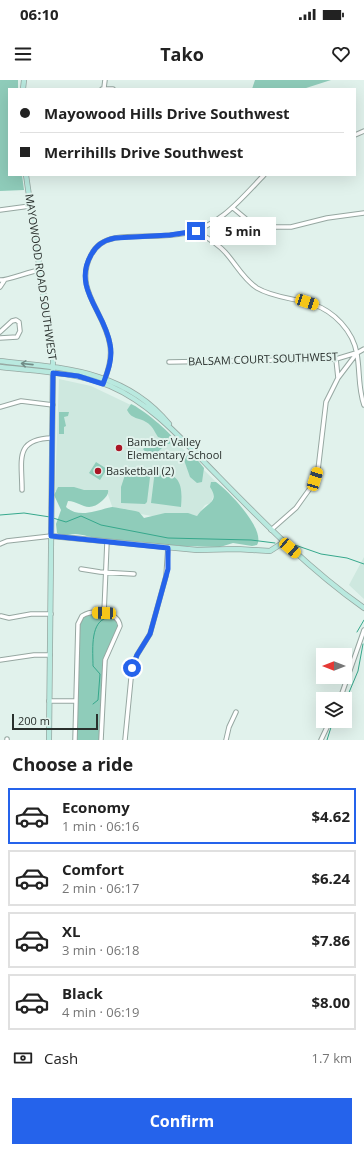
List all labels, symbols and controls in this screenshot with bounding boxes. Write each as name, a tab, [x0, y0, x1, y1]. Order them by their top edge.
text: 06:10	[20, 4, 59, 24]
text: Tako	[160, 42, 204, 66]
icon: menu	[12, 43, 34, 65]
icon: heart	[330, 43, 352, 65]
text: Mayowood Hills Drive Southwest	[44, 103, 290, 123]
text: Merrihills Drive Southwest	[44, 142, 243, 162]
street label: MAYOWOOD ROAD SOUTHWEST	[22, 193, 61, 361]
callout: 5 min	[210, 217, 276, 245]
route end	[187, 222, 205, 240]
text: 5 min	[225, 222, 261, 240]
car	[294, 293, 320, 311]
street label: BALSAM COURT SOUTHWEST	[188, 348, 338, 369]
one-way arrow	[21, 360, 34, 368]
place label: Bamber Valley Elementary School	[127, 434, 222, 462]
marker: Bamber Valley Elementary School	[114, 443, 124, 453]
place label: Basketball (2)	[106, 463, 174, 478]
marker: Basketball (2)	[93, 466, 103, 476]
car	[306, 466, 324, 492]
car	[277, 536, 303, 560]
car	[92, 607, 116, 619]
north arrow	[316, 648, 352, 684]
map controls	[316, 648, 352, 728]
route start	[123, 659, 141, 677]
button: layers	[316, 692, 352, 728]
scale bar	[12, 712, 98, 731]
text: 200 m	[18, 713, 50, 728]
text: Choose a ride	[12, 752, 133, 776]
text: Economy	[62, 797, 130, 817]
icon: car	[14, 798, 50, 834]
text: $4.62	[311, 806, 350, 826]
text: 1 min · 06:16	[62, 817, 139, 835]
text: Comfort	[62, 859, 124, 879]
icon: car	[14, 860, 50, 896]
text: $6.24	[311, 868, 350, 888]
text: 2 min · 06:17	[62, 879, 139, 897]
text: XL	[62, 921, 80, 941]
icon: car	[14, 922, 50, 958]
text: $7.86	[311, 930, 350, 950]
text: 3 min · 06:18	[62, 941, 139, 959]
text: Black	[62, 983, 103, 1003]
icon: car	[14, 984, 50, 1020]
text: $8.00	[311, 992, 350, 1012]
text: 4 min · 06:19	[62, 1003, 139, 1021]
icon: cash	[12, 1047, 34, 1069]
text: Cash	[44, 1048, 78, 1068]
text: 1.7 km	[311, 1049, 352, 1067]
button: Confirm	[12, 1098, 352, 1144]

